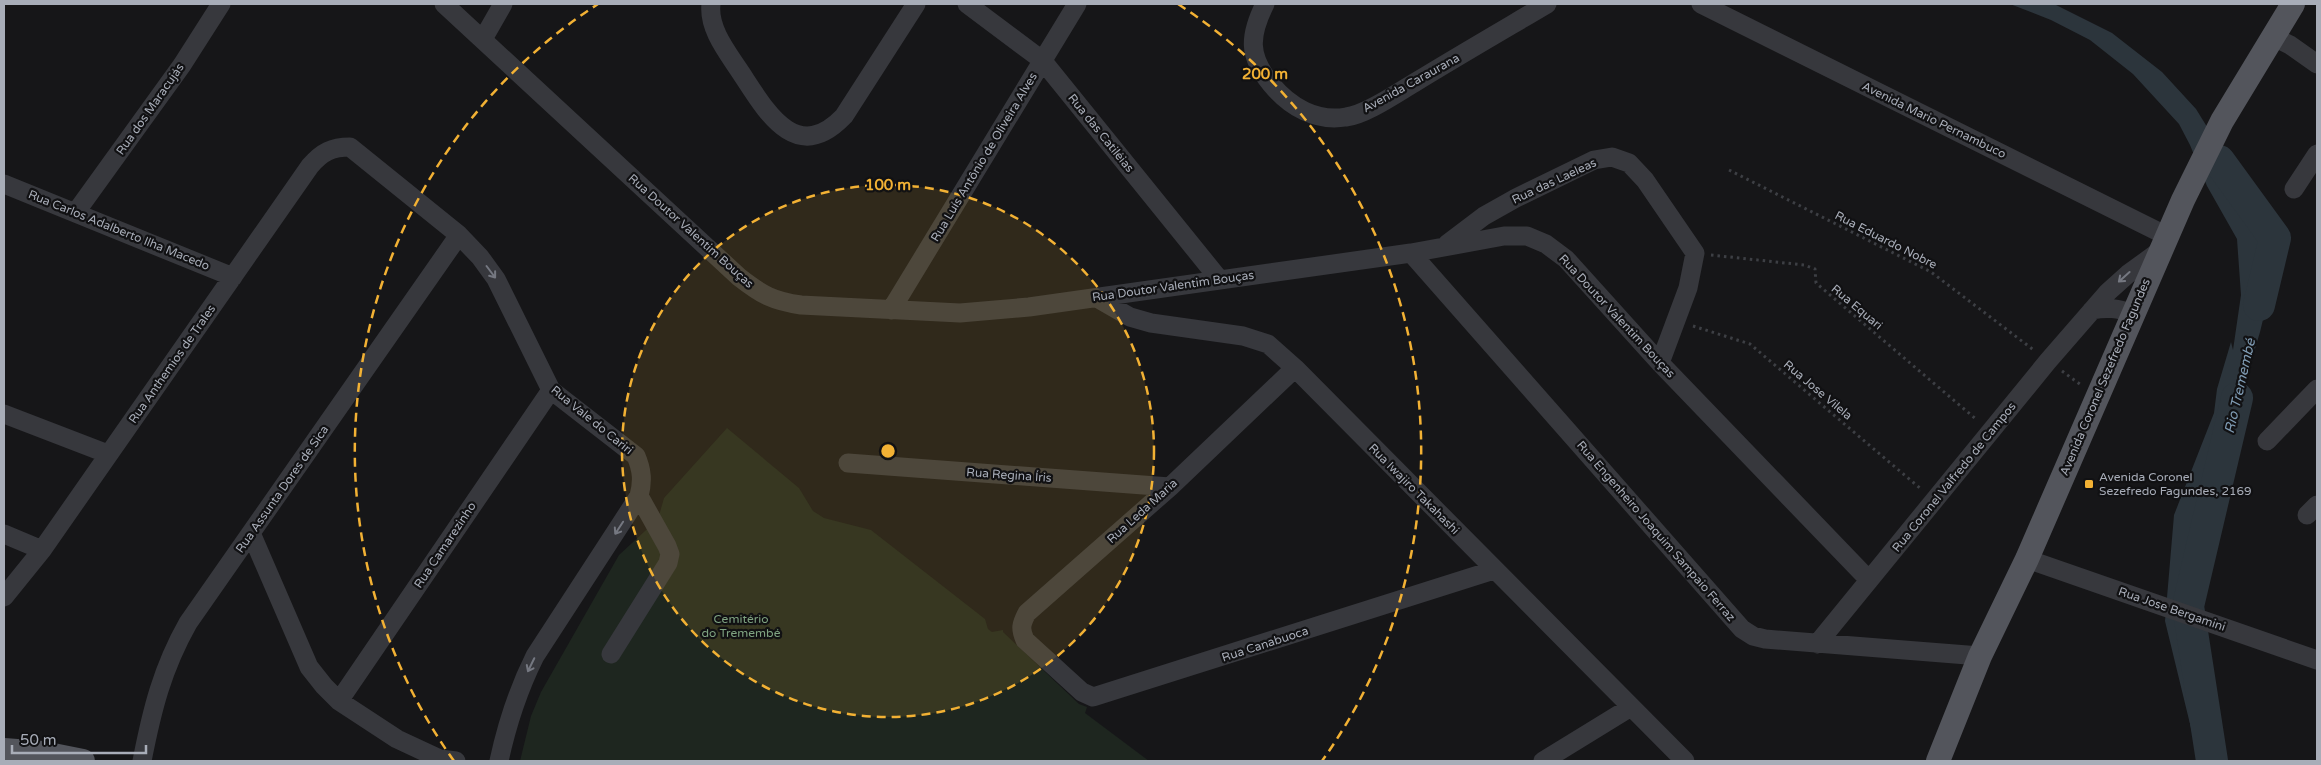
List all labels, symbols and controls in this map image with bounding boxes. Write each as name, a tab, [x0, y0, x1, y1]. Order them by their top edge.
street label: Avenida Caraurana	[1360, 51, 1462, 115]
street label: Rua dos Maracujás	[113, 60, 187, 157]
text: 200 m	[1242, 65, 1288, 83]
street label: Rua Luís Antônio de Oliveira Alves	[928, 70, 1040, 244]
street label: Avenida Mario Pernambuco	[1860, 79, 2008, 161]
street label: Rua das Catiléias	[1065, 91, 1137, 175]
street label: Rua das Laeleas	[1510, 155, 1599, 207]
street label: Rua Doutor Valentim Bouças	[626, 171, 757, 291]
text: 100 m	[865, 176, 911, 194]
street label: Rua Carlos Adalberto Ilha Macedo	[26, 187, 212, 273]
street label: Rua Eduardo Nobre	[1833, 208, 1940, 272]
street label: Rua Doutor Valentim Bouças	[1556, 251, 1678, 381]
one-way arrow	[486, 265, 496, 279]
street label: Rua Doutor Valentim Bouças	[1091, 268, 1255, 304]
one-way arrow	[2118, 272, 2131, 283]
street label: Avenida Coronel Sezefredo Fagundes	[2057, 276, 2153, 478]
street label: Rua Equari	[1829, 282, 1885, 332]
street label: Rua Anthemios de Trales	[126, 302, 218, 426]
water label: Rio Tremembé	[2221, 336, 2259, 435]
street label: Rua Jose Vilela	[1781, 357, 1855, 423]
street label: Rua Vale do Cariri	[548, 383, 636, 457]
street label: Rua Coronel Valfredo de Campos	[1889, 399, 2019, 555]
street label: Rua Assunta Dores de Sica	[233, 423, 331, 555]
street label: Rua Engenheiro Joaquim Sampaio Ferraz	[1574, 438, 1738, 624]
street label: Rua Iwajiro Takahashi	[1366, 441, 1462, 537]
centre of rings	[879, 442, 897, 460]
street label: Rua Regina Íris	[966, 465, 1052, 485]
place label: Avenida Coronel Sezefredo Fagundes, 2169	[2099, 470, 2252, 498]
street label: Rua Leda Maria	[1104, 476, 1180, 546]
marker: Avenida Coronel Sezefredo Fagundes, 2169	[2083, 478, 2095, 490]
street label: Rua Camarezinho	[411, 499, 479, 591]
one-way arrow	[614, 521, 624, 535]
street label: Rua Jose Bergamini	[2117, 584, 2227, 634]
park label: Cemitério do Tremembé	[702, 612, 781, 640]
street label: Rua Canabuoca	[1220, 623, 1310, 665]
one-way arrow	[526, 657, 535, 672]
scale bar	[12, 722, 146, 754]
text: 50 m	[20, 731, 57, 749]

